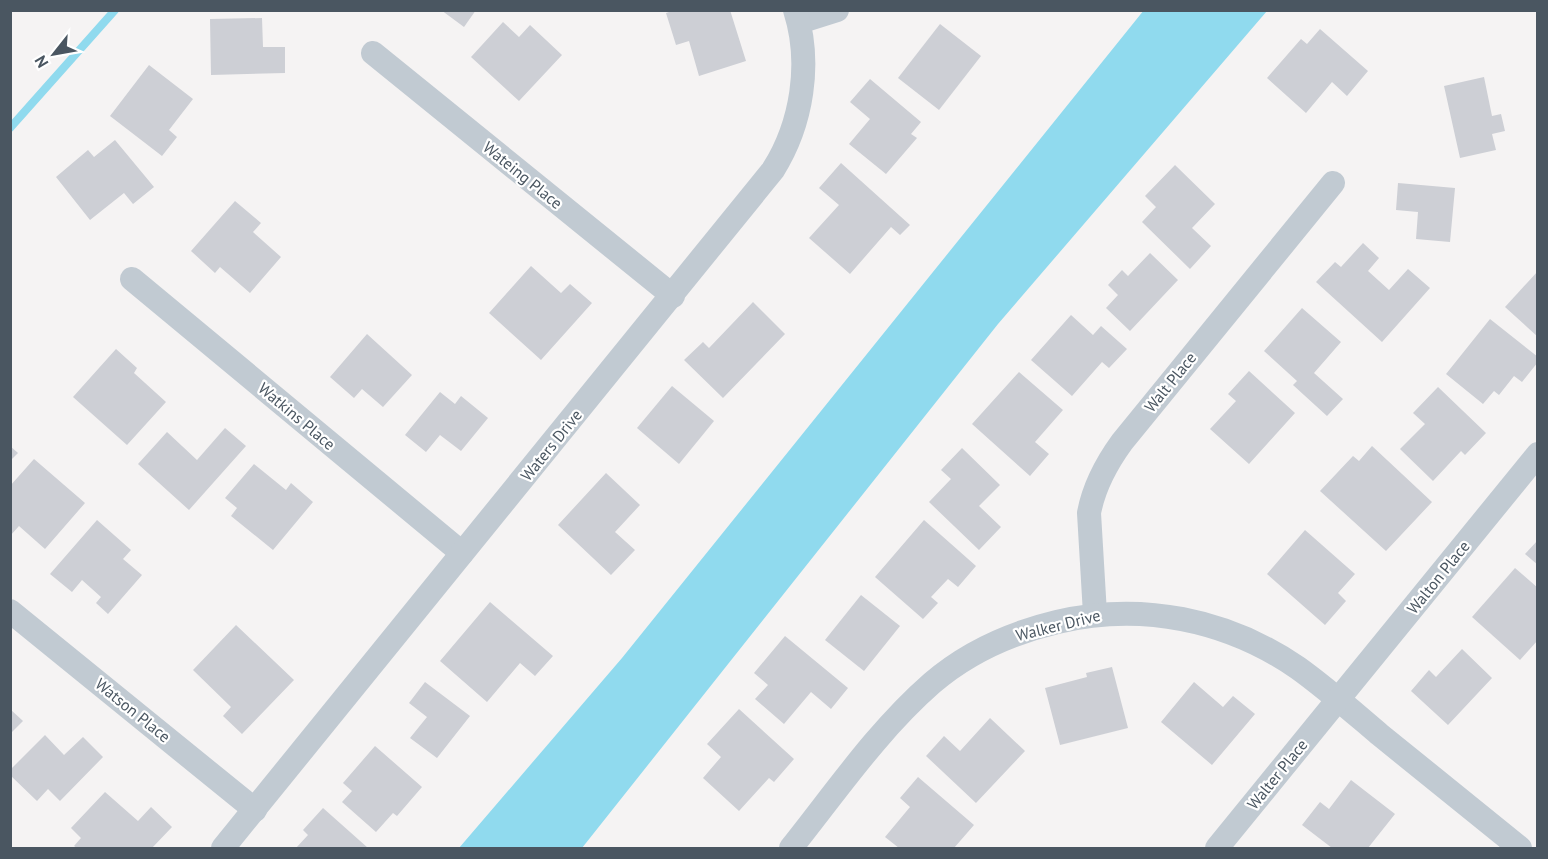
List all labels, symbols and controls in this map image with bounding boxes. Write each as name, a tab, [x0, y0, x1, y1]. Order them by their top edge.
north arrow	[24, 24, 84, 84]
text: N	[30, 52, 52, 71]
street label: Wateing Place	[479, 137, 567, 213]
street label: Walt Place	[1140, 348, 1200, 416]
street label: Watkins Place	[254, 378, 340, 454]
street label: Waters Drive	[516, 405, 586, 485]
street label: Walton Place	[1402, 536, 1474, 618]
street label: Walker Drive	[1014, 605, 1102, 645]
street label: Watson Place	[91, 674, 175, 746]
street label: Walter Place	[1243, 735, 1311, 813]

